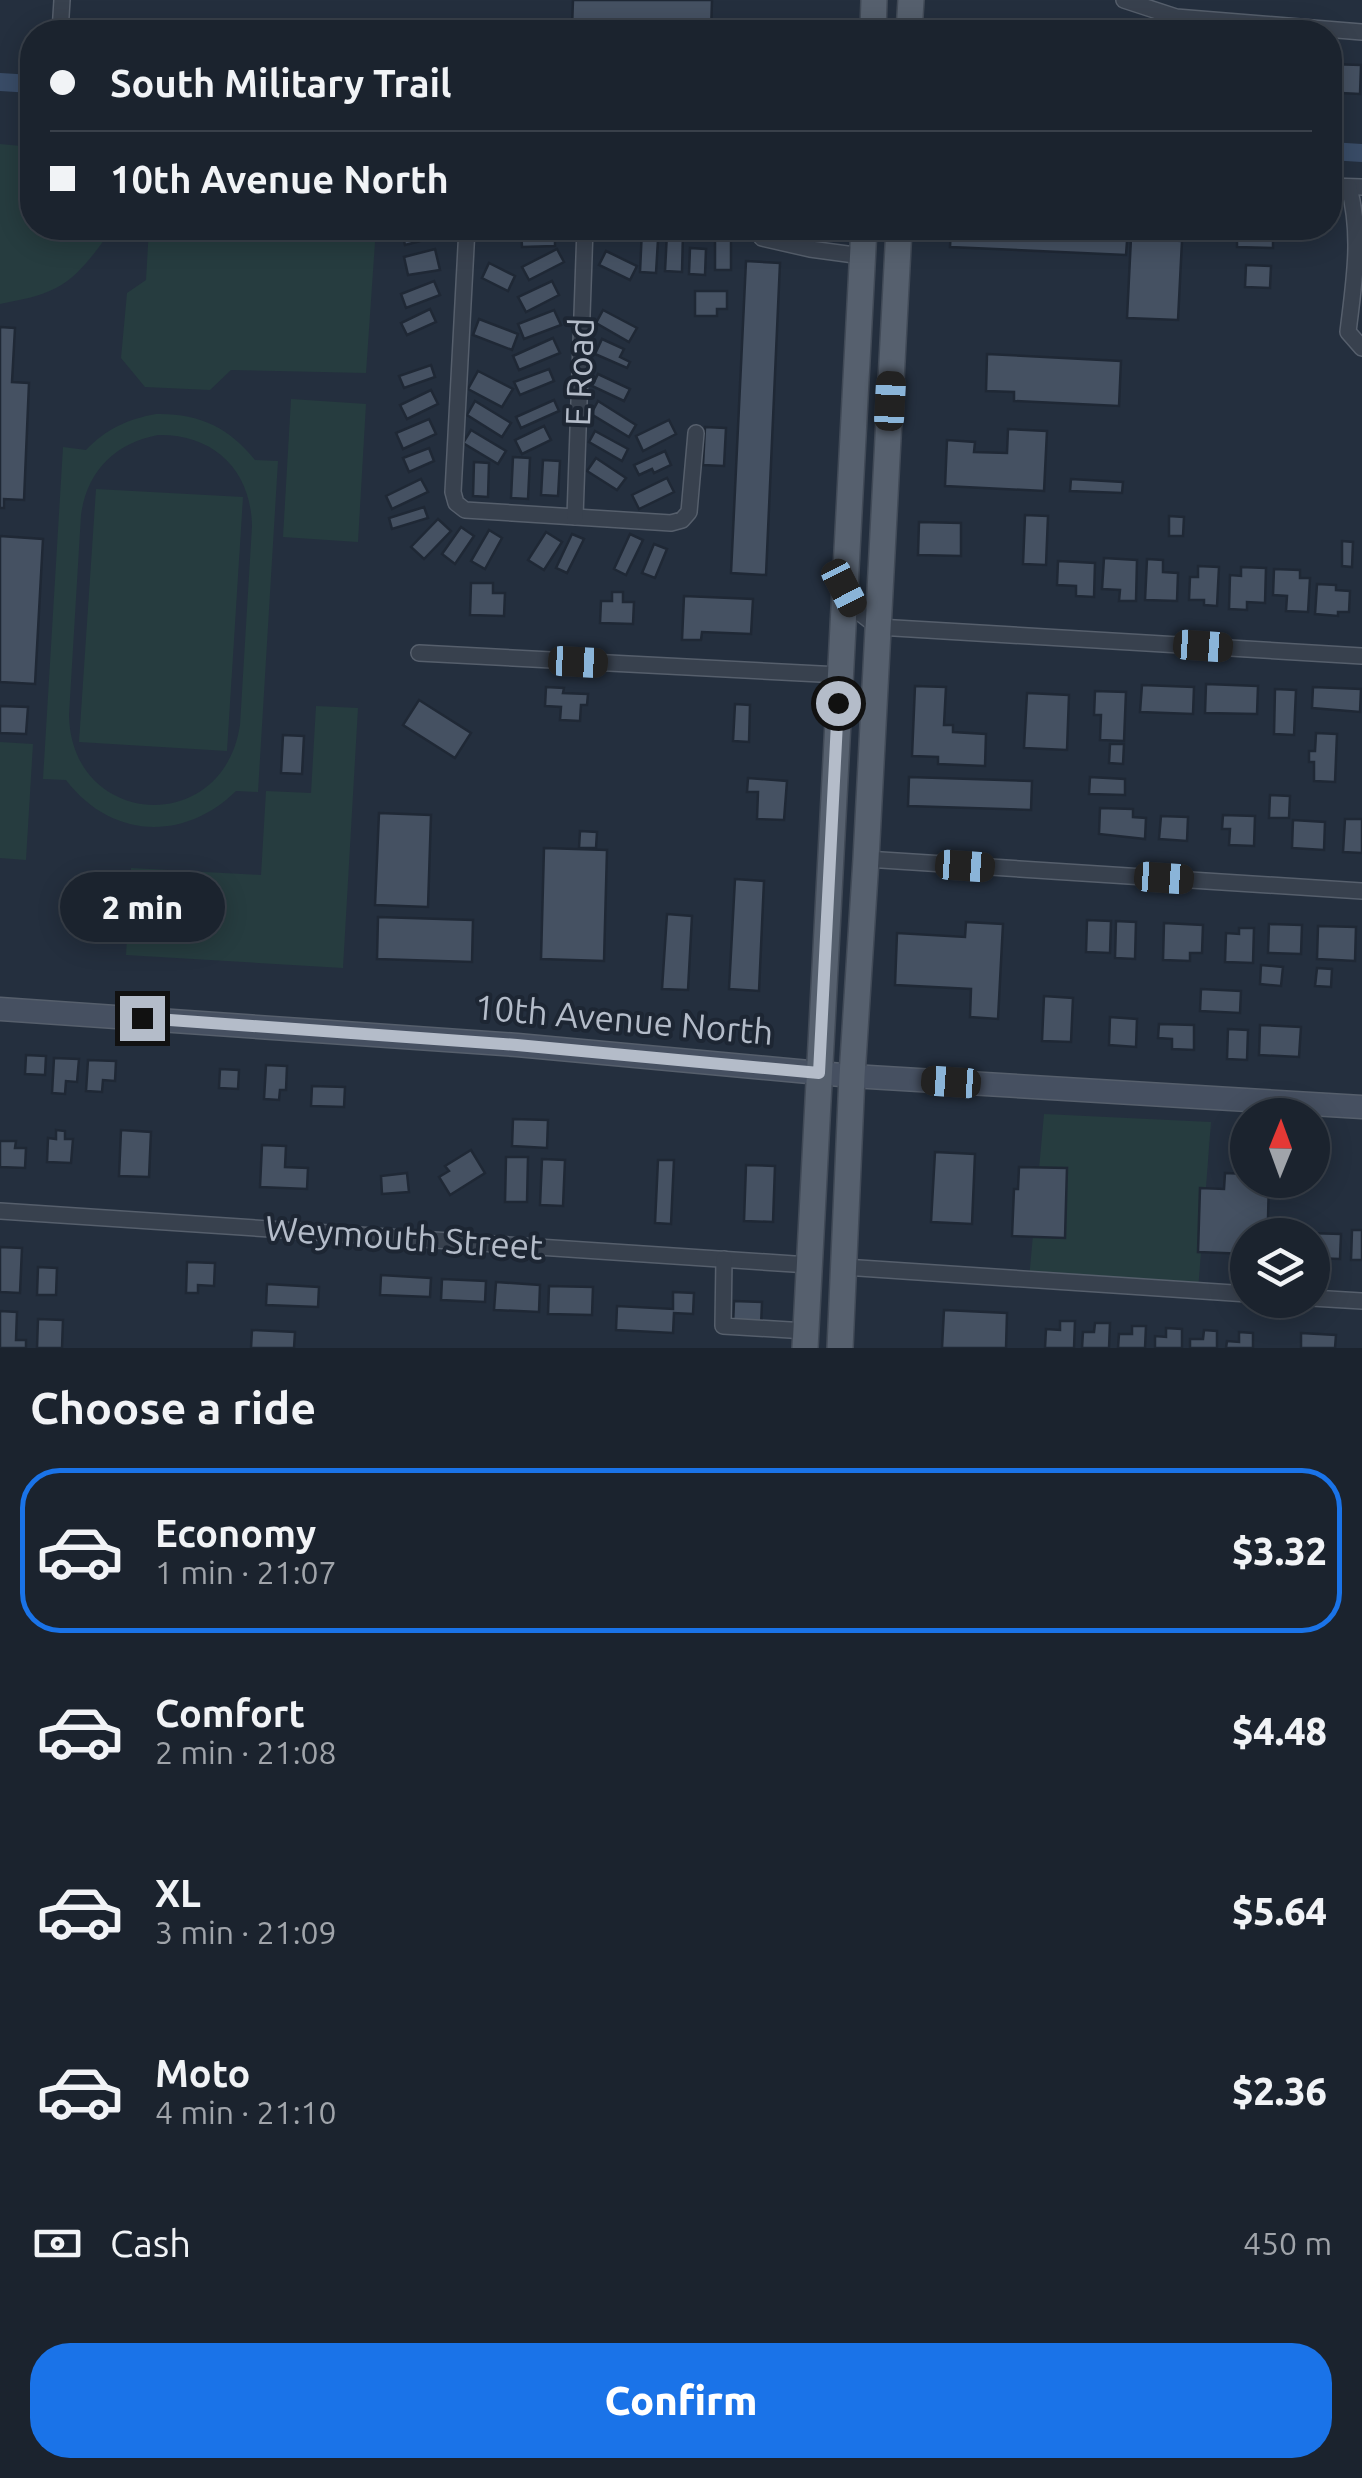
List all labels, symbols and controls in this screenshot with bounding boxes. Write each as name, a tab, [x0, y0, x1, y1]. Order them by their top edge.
text: South Military Trail	[110, 62, 452, 104]
text: 10th Avenue North	[110, 158, 449, 200]
street label: E Road	[557, 317, 601, 427]
car	[873, 370, 907, 432]
car	[817, 554, 871, 622]
car	[1172, 629, 1234, 663]
car	[547, 645, 609, 679]
route start	[816, 681, 861, 726]
car	[934, 849, 996, 883]
car	[1133, 861, 1195, 895]
callout: 2 min	[59, 873, 224, 943]
text: 2 min	[102, 889, 183, 925]
street label: 10th Avenue North	[473, 986, 775, 1052]
route end	[120, 996, 165, 1041]
car	[920, 1065, 982, 1099]
north arrow	[1230, 1098, 1330, 1198]
map controls	[1230, 1098, 1330, 1318]
street label: Weymouth Street	[264, 1207, 544, 1267]
button: layers	[1230, 1218, 1330, 1318]
text: Choose a ride	[30, 1382, 316, 1433]
icon: car	[35, 1506, 125, 1596]
text: Economy	[155, 1512, 316, 1554]
text: $3.32	[1232, 1530, 1327, 1572]
text: 1 min · 21:07	[155, 1554, 337, 1590]
icon: car	[35, 1686, 125, 1776]
text: Comfort	[155, 1692, 305, 1734]
text: $4.48	[1232, 1710, 1327, 1752]
text: 2 min · 21:08	[155, 1734, 337, 1770]
icon: car	[35, 1866, 125, 1956]
text: XL	[155, 1872, 201, 1914]
text: $5.64	[1232, 1890, 1327, 1932]
text: 3 min · 21:09	[155, 1914, 337, 1950]
icon: car	[35, 2046, 125, 2136]
text: Moto	[155, 2052, 250, 2094]
text: $2.36	[1232, 2070, 1327, 2112]
text: 4 min · 21:10	[155, 2094, 337, 2130]
icon: cash	[30, 2216, 85, 2271]
text: Cash	[110, 2222, 191, 2264]
text: 450 m	[1243, 2225, 1332, 2261]
button: Confirm	[30, 2343, 1332, 2458]

